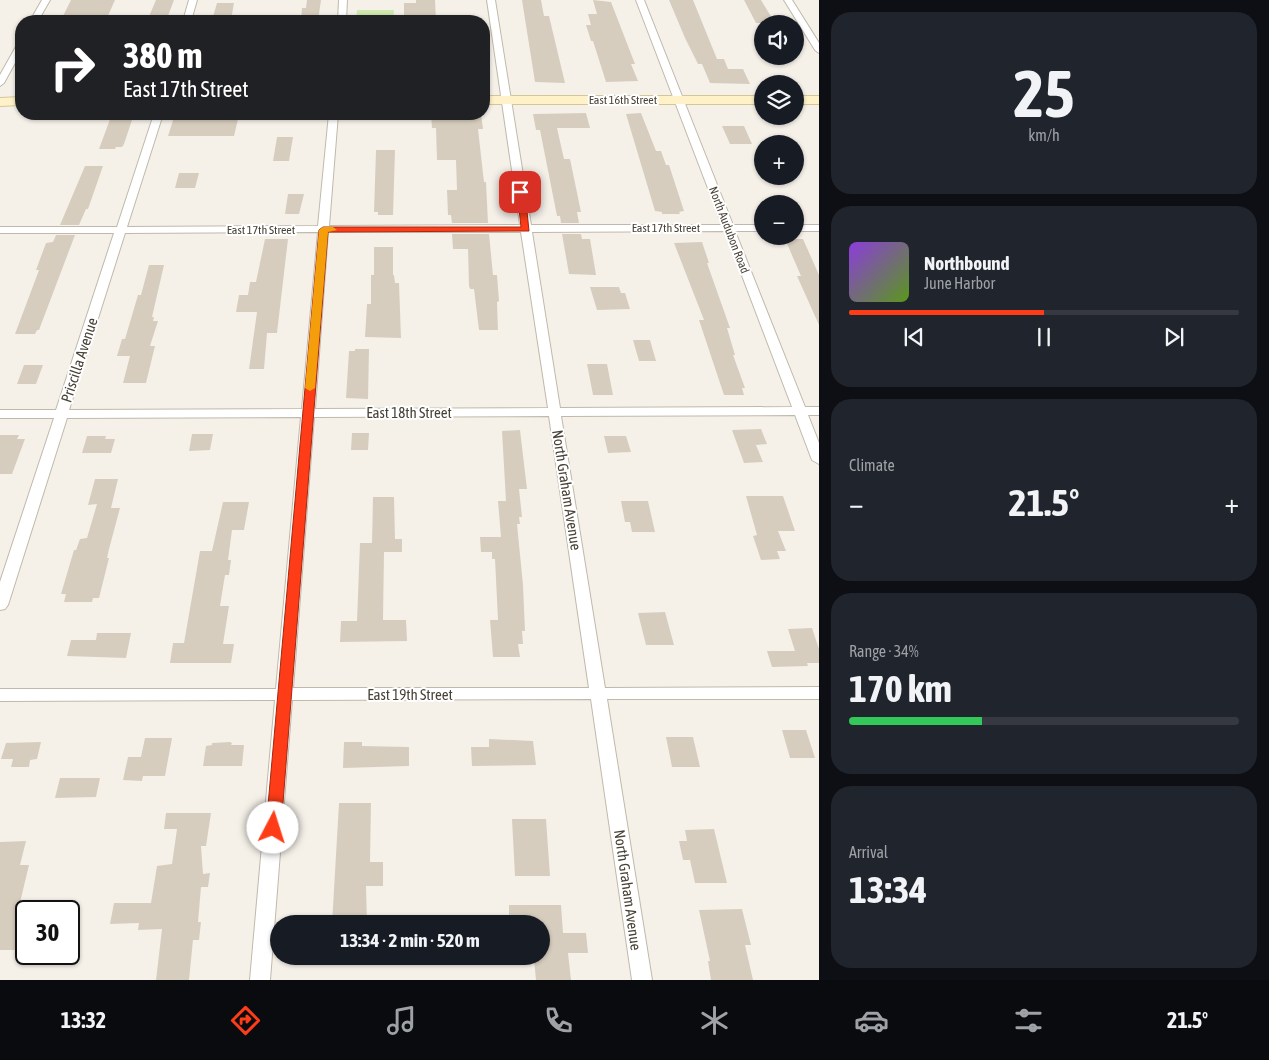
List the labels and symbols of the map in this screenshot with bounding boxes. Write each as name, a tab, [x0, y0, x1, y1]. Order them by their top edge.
street label: East 16th Street	[589, 93, 658, 107]
pin	[499, 171, 541, 213]
street label: North Audubon Road	[706, 185, 752, 275]
street label: East 17th Street	[632, 221, 701, 235]
street label: East 17th Street	[227, 223, 296, 237]
street label: Priscilla Avenue	[57, 315, 101, 404]
street label: East 18th Street	[366, 404, 452, 421]
street label: North Graham Avenue	[549, 429, 585, 552]
street label: East 19th Street	[367, 686, 453, 703]
position arrow	[246, 801, 298, 853]
street label: North Graham Avenue	[611, 829, 645, 952]
speed limit sign: 30	[15, 900, 80, 965]

